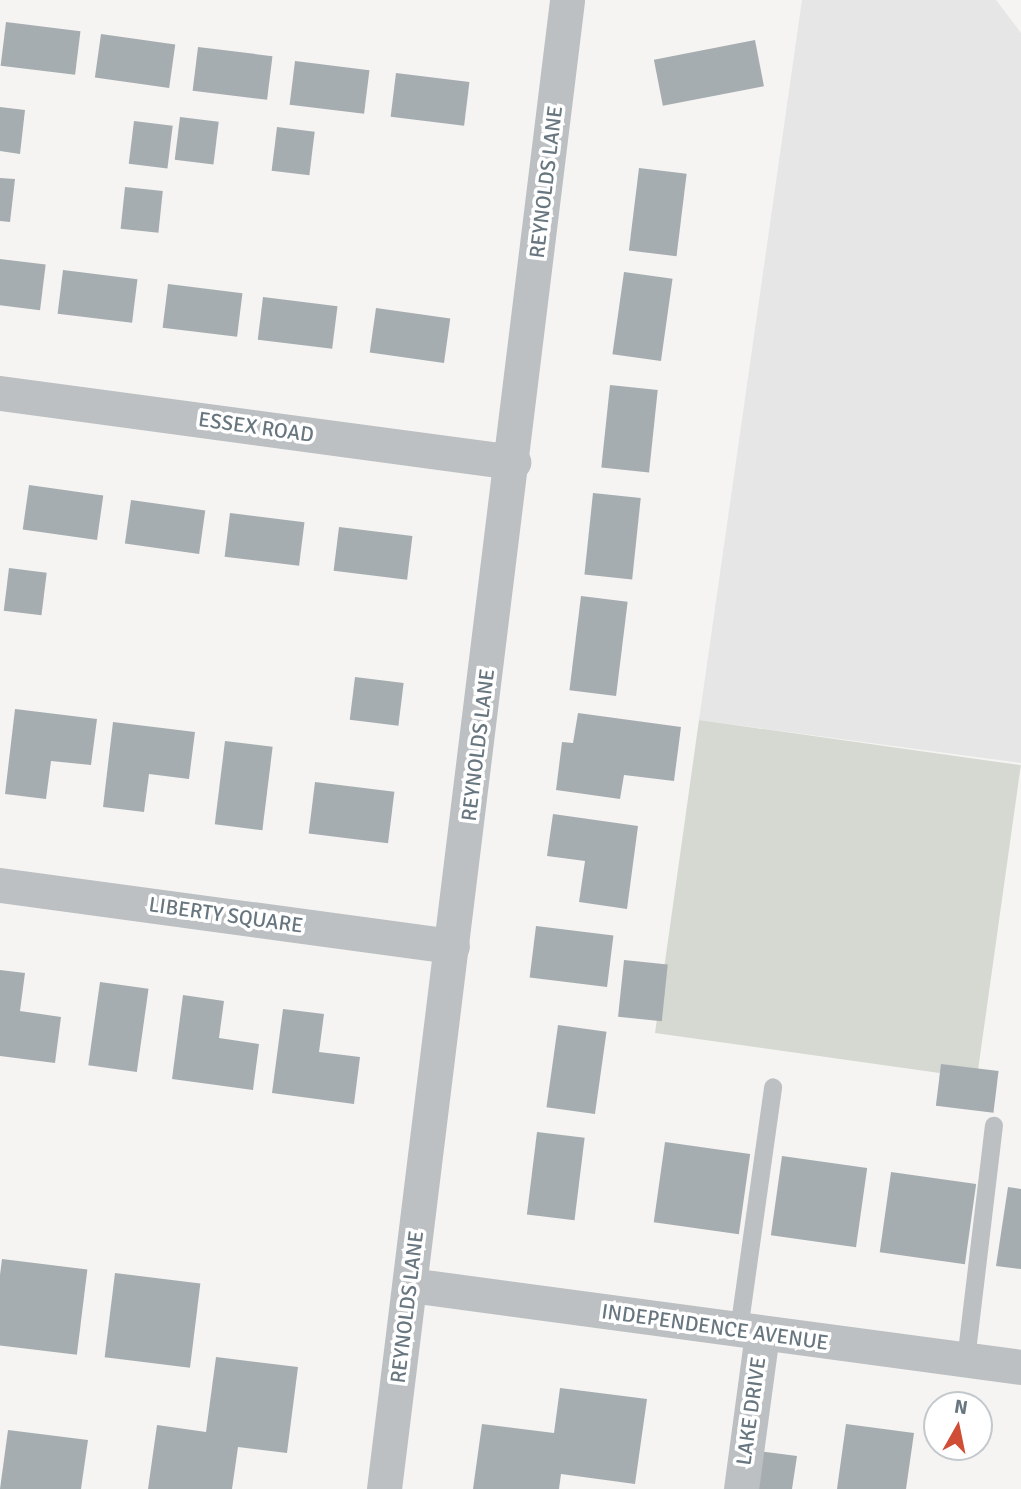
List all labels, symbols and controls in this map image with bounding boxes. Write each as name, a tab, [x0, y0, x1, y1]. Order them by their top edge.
street label: REYNOLDS LANE	[524, 104, 568, 260]
street label: ESSEX ROAD	[197, 406, 315, 448]
street label: REYNOLDS LANE	[456, 667, 500, 823]
street label: LIBERTY SQUARE	[147, 892, 305, 938]
street label: REYNOLDS LANE	[385, 1229, 429, 1385]
street label: INDEPENDENCE AVENUE	[600, 1299, 830, 1355]
street label: LAKE DRIVE	[731, 1355, 771, 1467]
north arrow	[923, 1391, 993, 1461]
text: N	[953, 1394, 969, 1420]

